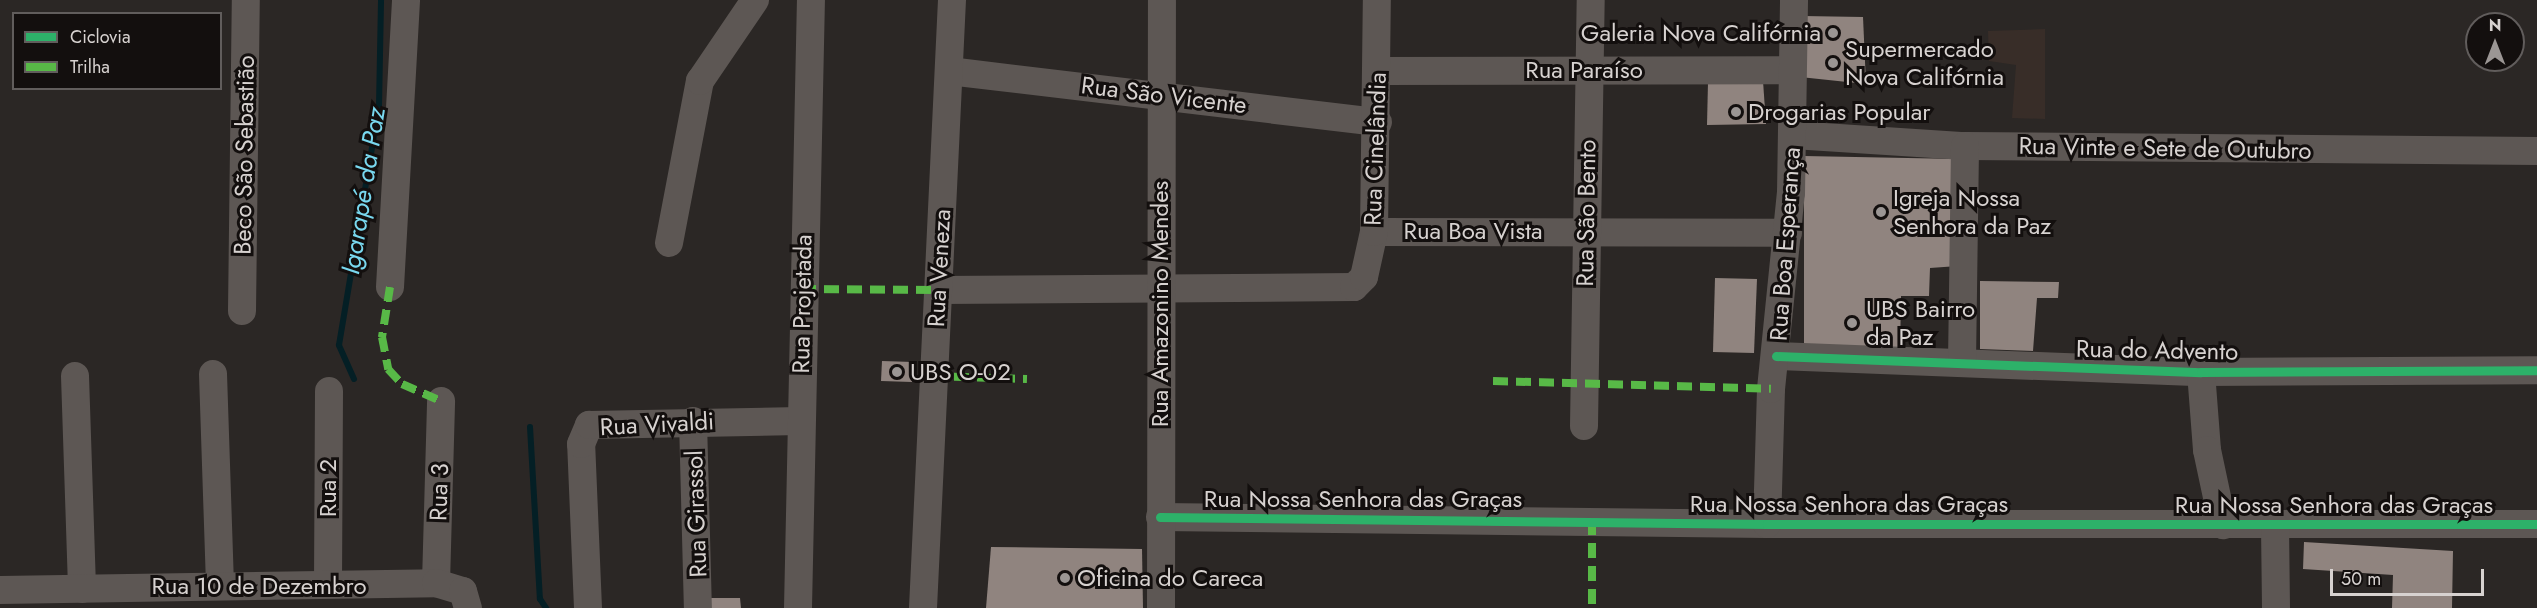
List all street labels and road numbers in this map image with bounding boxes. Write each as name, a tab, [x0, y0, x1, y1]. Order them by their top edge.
street label: Beco São Sebastião	[228, 55, 260, 255]
street label: Rua Paraíso	[1525, 56, 1643, 84]
street label: Rua São Vicente	[1080, 71, 1248, 119]
street label: Rua Cinelândia	[1358, 72, 1392, 226]
street label: Rua Vinte e Sete de Outubro	[2018, 131, 2312, 165]
street label: Rua São Bento	[1570, 139, 1602, 287]
street label: Rua Boa Esperança	[1764, 146, 1806, 342]
street label: Rua Amazonino Mendes	[1146, 181, 1174, 427]
street label: Rua Veneza	[922, 208, 956, 328]
street label: Rua Boa Vista	[1403, 217, 1543, 245]
street label: Rua Projetada	[786, 234, 818, 374]
street label: Rua do Advento	[2076, 334, 2238, 366]
street label: Rua Vivaldi	[599, 407, 715, 441]
street label: Rua Girassol	[679, 450, 713, 578]
street label: Rua 2	[314, 459, 342, 517]
street label: Rua 3	[424, 463, 454, 521]
street label: Rua Nossa Senhora das Graças	[1204, 485, 1522, 513]
street label: Rua Nossa Senhora das Graças	[1690, 490, 2008, 518]
street label: Rua Nossa Senhora das Graças	[2175, 491, 2493, 519]
street label: Rua 10 de Dezembro	[151, 572, 367, 600]

